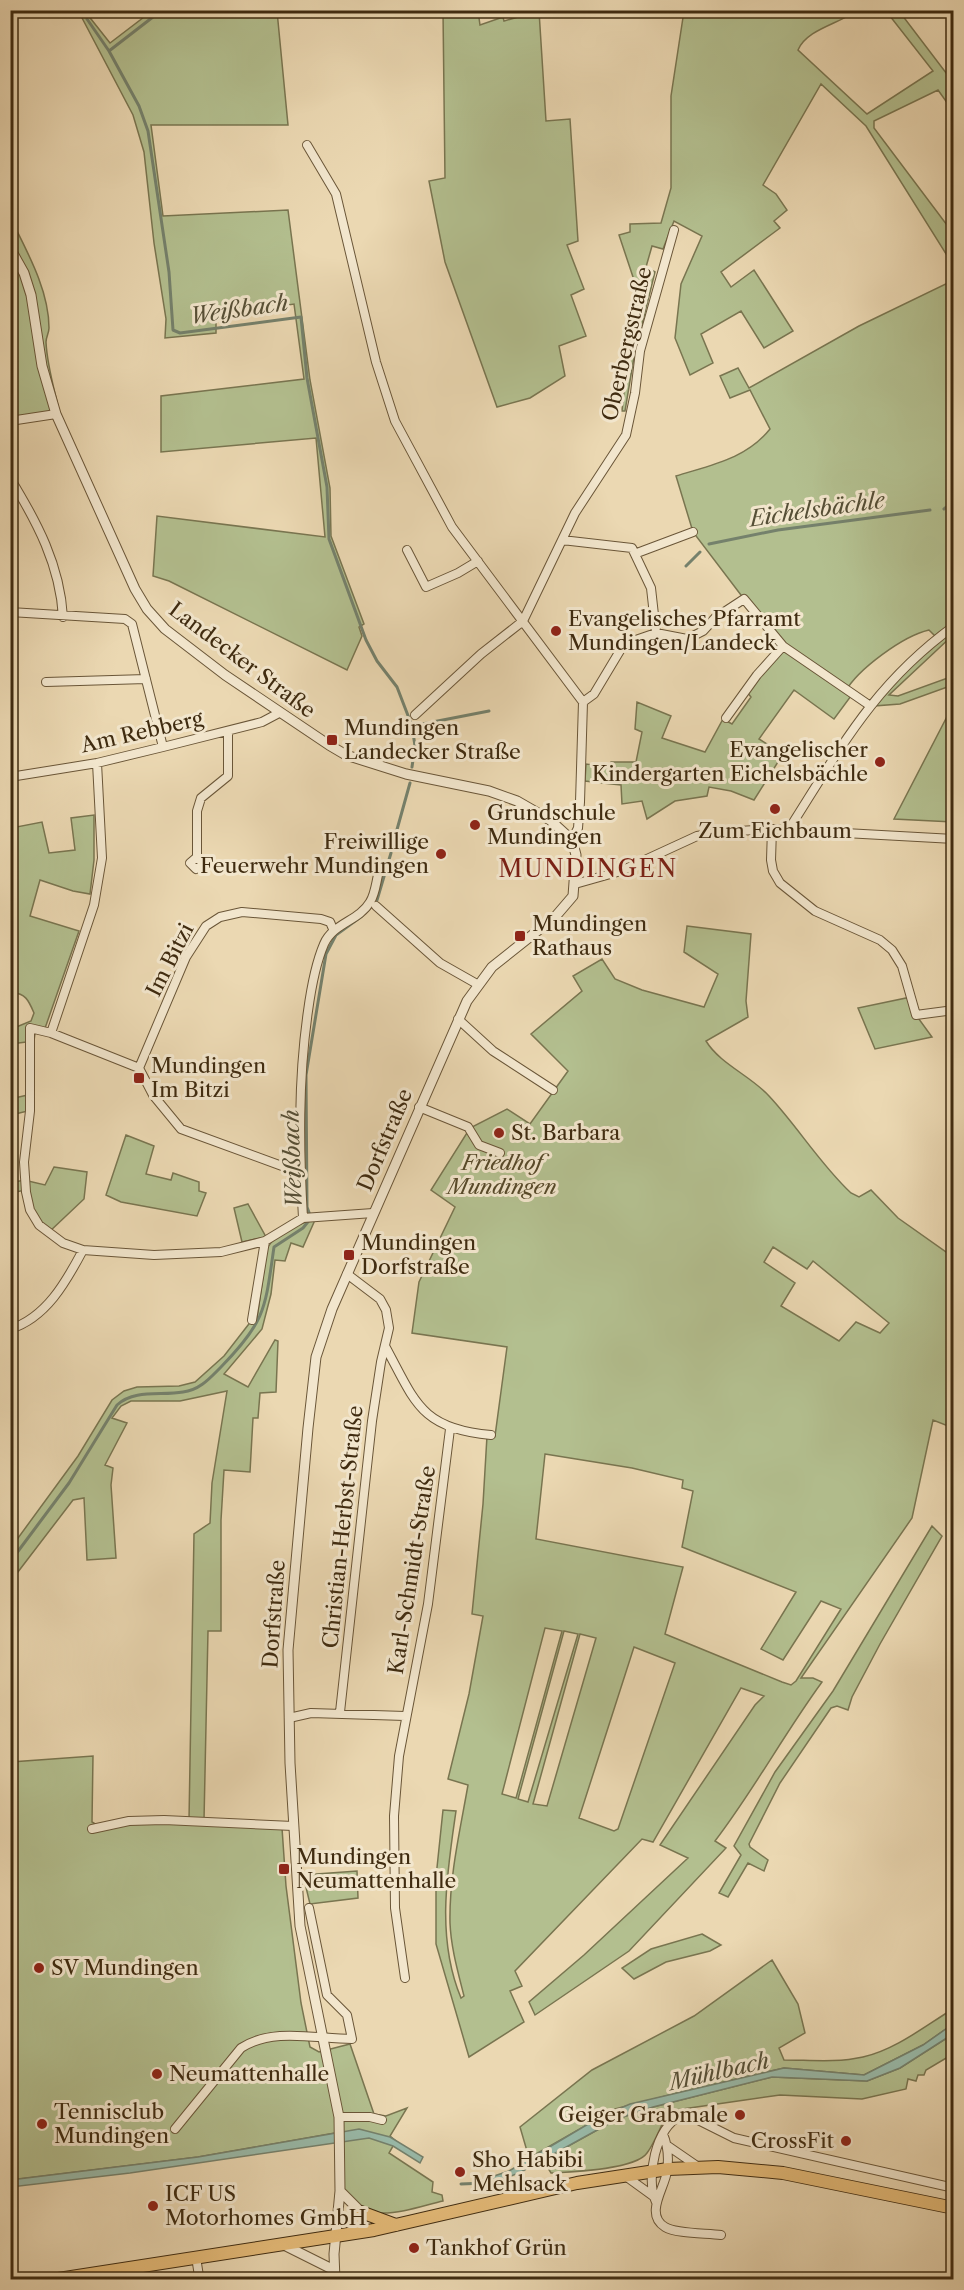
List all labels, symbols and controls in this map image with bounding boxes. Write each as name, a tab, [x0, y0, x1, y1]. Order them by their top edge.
street label: Oberbergstraße	[597, 264, 656, 423]
water label: Weißbach	[188, 289, 290, 330]
water label: Eichelsbächle	[746, 486, 888, 533]
street label: Landecker Straße	[164, 596, 320, 723]
place label: Evangelisches Pfarramt Mundingen/Landeck	[568, 606, 801, 655]
marker: Evangelisches Pfarramt Mundingen/Landeck	[549, 624, 563, 638]
street label: Am Rebberg	[77, 705, 206, 758]
place label: Mundingen Landecker Straße	[344, 715, 521, 764]
marker: Mundingen Landecker Straße	[325, 733, 339, 747]
place label: Evangelischer Kindergarten Eichelsbächle	[592, 737, 868, 786]
marker: Evangelischer Kindergarten Eichelsbächle	[873, 755, 887, 769]
place label: Grundschule Mundingen	[487, 800, 616, 849]
marker: Zum Eichbaum	[768, 802, 782, 816]
marker: Grundschule Mundingen	[468, 818, 482, 832]
place label: Zum Eichbaum	[698, 818, 852, 843]
place label: Freiwillige Feuerwehr Mundingen	[200, 829, 429, 878]
marker: Freiwillige Feuerwehr Mundingen	[434, 847, 448, 861]
district label: MUNDINGEN	[498, 854, 678, 883]
place label: Mundingen Rathaus	[532, 911, 647, 960]
street label: Im Bitzi	[141, 919, 199, 1001]
marker: Mundingen Rathaus	[513, 929, 527, 943]
place label: Mundingen Im Bitzi	[151, 1053, 266, 1102]
marker: Mundingen Im Bitzi	[132, 1071, 146, 1085]
street label: Dorfstraße	[352, 1085, 417, 1195]
water label: Weißbach	[277, 1109, 308, 1209]
place label: St. Barbara	[511, 1120, 621, 1145]
marker: St. Barbara	[492, 1126, 506, 1140]
park label: Friedhof Mundingen	[444, 1150, 557, 1199]
place label: Mundingen Dorfstraße	[361, 1230, 476, 1279]
marker: Mundingen Dorfstraße	[342, 1248, 356, 1262]
street label: Christian-Herbst-Straße	[317, 1404, 368, 1650]
street label: Karl-Schmidt-Straße	[383, 1464, 440, 1676]
street label: Dorfstraße	[257, 1559, 290, 1669]
place label: Mundingen Neumattenhalle	[296, 1844, 456, 1893]
marker: Mundingen Neumattenhalle	[277, 1862, 291, 1876]
place label: SV Mundingen	[51, 1955, 199, 1980]
marker: SV Mundingen	[32, 1961, 46, 1975]
water label: Mühlbach	[664, 2047, 772, 2097]
place label: Neumattenhalle	[169, 2061, 329, 2086]
marker: Neumattenhalle	[150, 2067, 164, 2081]
place label: Tennisclub Mundingen	[54, 2099, 169, 2148]
place label: Geiger Grabmale	[558, 2102, 728, 2127]
marker: Geiger Grabmale	[733, 2108, 747, 2122]
marker: Tennisclub Mundingen	[35, 2117, 49, 2131]
place label: CrossFit	[751, 2128, 835, 2153]
marker: CrossFit	[839, 2134, 853, 2148]
place label: Sho Habibi Mehlsack	[472, 2147, 583, 2196]
marker: Sho Habibi Mehlsack	[453, 2165, 467, 2179]
place label: ICF US Motorhomes GmbH	[165, 2181, 366, 2230]
marker: ICF US Motorhomes GmbH	[146, 2199, 160, 2213]
place label: Tankhof Grün	[426, 2235, 567, 2260]
marker: Tankhof Grün	[407, 2241, 421, 2255]

